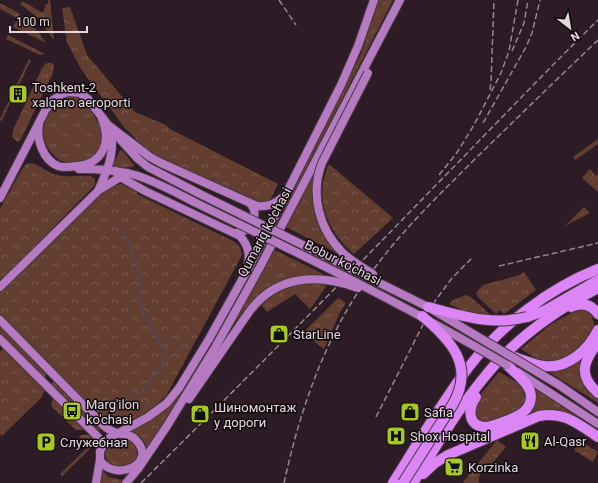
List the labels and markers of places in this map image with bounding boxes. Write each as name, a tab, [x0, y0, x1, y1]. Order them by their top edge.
place label: Toshkent-2 xalqaro aeroporti	[32, 80, 131, 110]
building icon: Toshkent-2 xalqaro aeroporti	[7, 83, 29, 105]
shop icon: StarLine	[268, 323, 290, 345]
place label: StarLine	[293, 327, 341, 342]
place label: Marg'ilon ko'chasi	[86, 397, 139, 427]
bus stop icon: Marg'ilon ko'chasi	[61, 400, 83, 422]
place label: Шиномонтаж у дороги	[214, 400, 296, 430]
shop icon: Safia	[399, 401, 421, 423]
shop icon: Шиномонтаж у дороги	[189, 403, 211, 425]
place label: Safia	[424, 405, 453, 420]
hospital icon: Shox Hospital	[385, 425, 407, 447]
place label: Shox Hospital	[410, 429, 490, 444]
restaurant icon: Al-Qasr	[519, 430, 541, 452]
parking icon: Служебная	[35, 431, 57, 453]
place label: Al-Qasr	[544, 434, 587, 449]
place label: Служебная	[60, 435, 128, 450]
supermarket icon: Korzinka	[443, 456, 465, 478]
place label: Korzinka	[468, 460, 518, 475]

